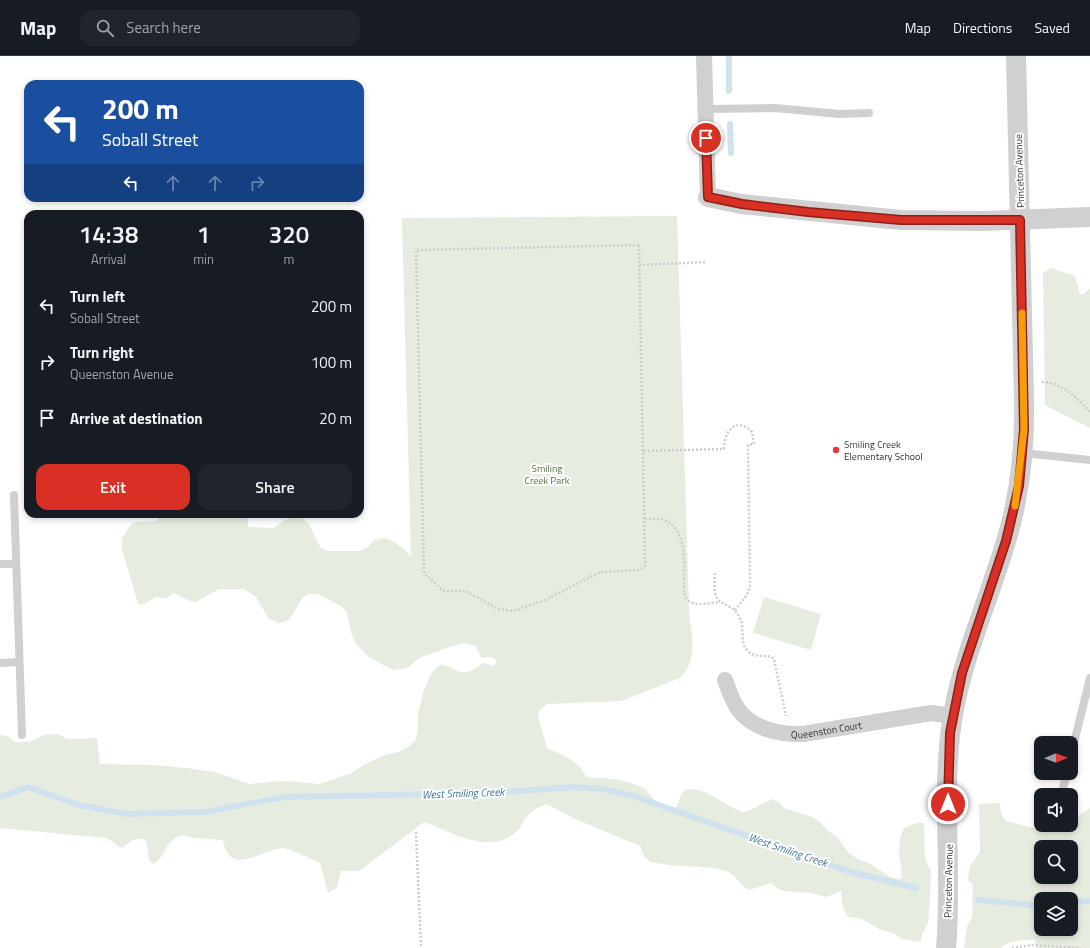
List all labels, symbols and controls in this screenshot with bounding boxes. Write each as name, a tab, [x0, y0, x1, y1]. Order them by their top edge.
search box	[80, 10, 360, 46]
text: Map	[20, 13, 56, 42]
text: Search here	[126, 16, 201, 39]
icon: search	[94, 17, 116, 39]
text: Map	[905, 17, 931, 38]
text: Directions	[953, 17, 1012, 38]
text: Saved	[1034, 17, 1070, 38]
text: 200 m	[102, 87, 179, 130]
icon: left	[36, 96, 88, 148]
pin	[689, 121, 723, 155]
text: Soball Street	[102, 126, 198, 153]
icon: arrive	[695, 127, 717, 149]
street label: Princeton Avenue	[1011, 134, 1028, 208]
icon: left	[120, 172, 142, 194]
icon: ahead	[162, 172, 184, 194]
icon: ahead	[204, 172, 226, 194]
icon: right	[246, 172, 268, 194]
text: 14:38	[79, 216, 138, 252]
text: 1	[197, 216, 210, 252]
text: 320	[269, 216, 309, 252]
text: Arrival	[91, 249, 126, 269]
text: min	[193, 249, 214, 269]
text: m	[284, 249, 294, 269]
text: Turn left	[70, 285, 125, 308]
icon: left	[36, 295, 58, 317]
text: 200 m	[311, 295, 352, 318]
text: Soball Street	[70, 308, 140, 328]
text: Turn right	[70, 341, 134, 364]
icon: right	[36, 351, 58, 373]
text: 100 m	[311, 351, 352, 374]
text: Queenston Avenue	[70, 364, 174, 384]
icon: arrive	[36, 407, 58, 429]
text: Arrive at destination	[70, 407, 203, 430]
text: 20 m	[319, 407, 352, 430]
place label: Smiling Creek Elementary School	[844, 437, 923, 464]
marker: Smiling Creek Elementary School	[831, 445, 841, 455]
park label: Smiling Creek Park	[525, 461, 570, 488]
button: Exit	[36, 464, 190, 510]
button: Share	[198, 464, 352, 510]
street label: Queenston Court	[791, 717, 863, 742]
north arrow	[1034, 736, 1078, 780]
map controls	[1034, 736, 1078, 936]
position arrow	[927, 783, 969, 825]
water label: West Smiling Creek	[422, 784, 506, 802]
button: sound	[1034, 788, 1078, 832]
water label: West Smiling Creek	[746, 829, 831, 871]
button: search	[1034, 840, 1078, 884]
street label: Princeton Avenue	[940, 844, 957, 918]
button: layers	[1034, 892, 1078, 936]

